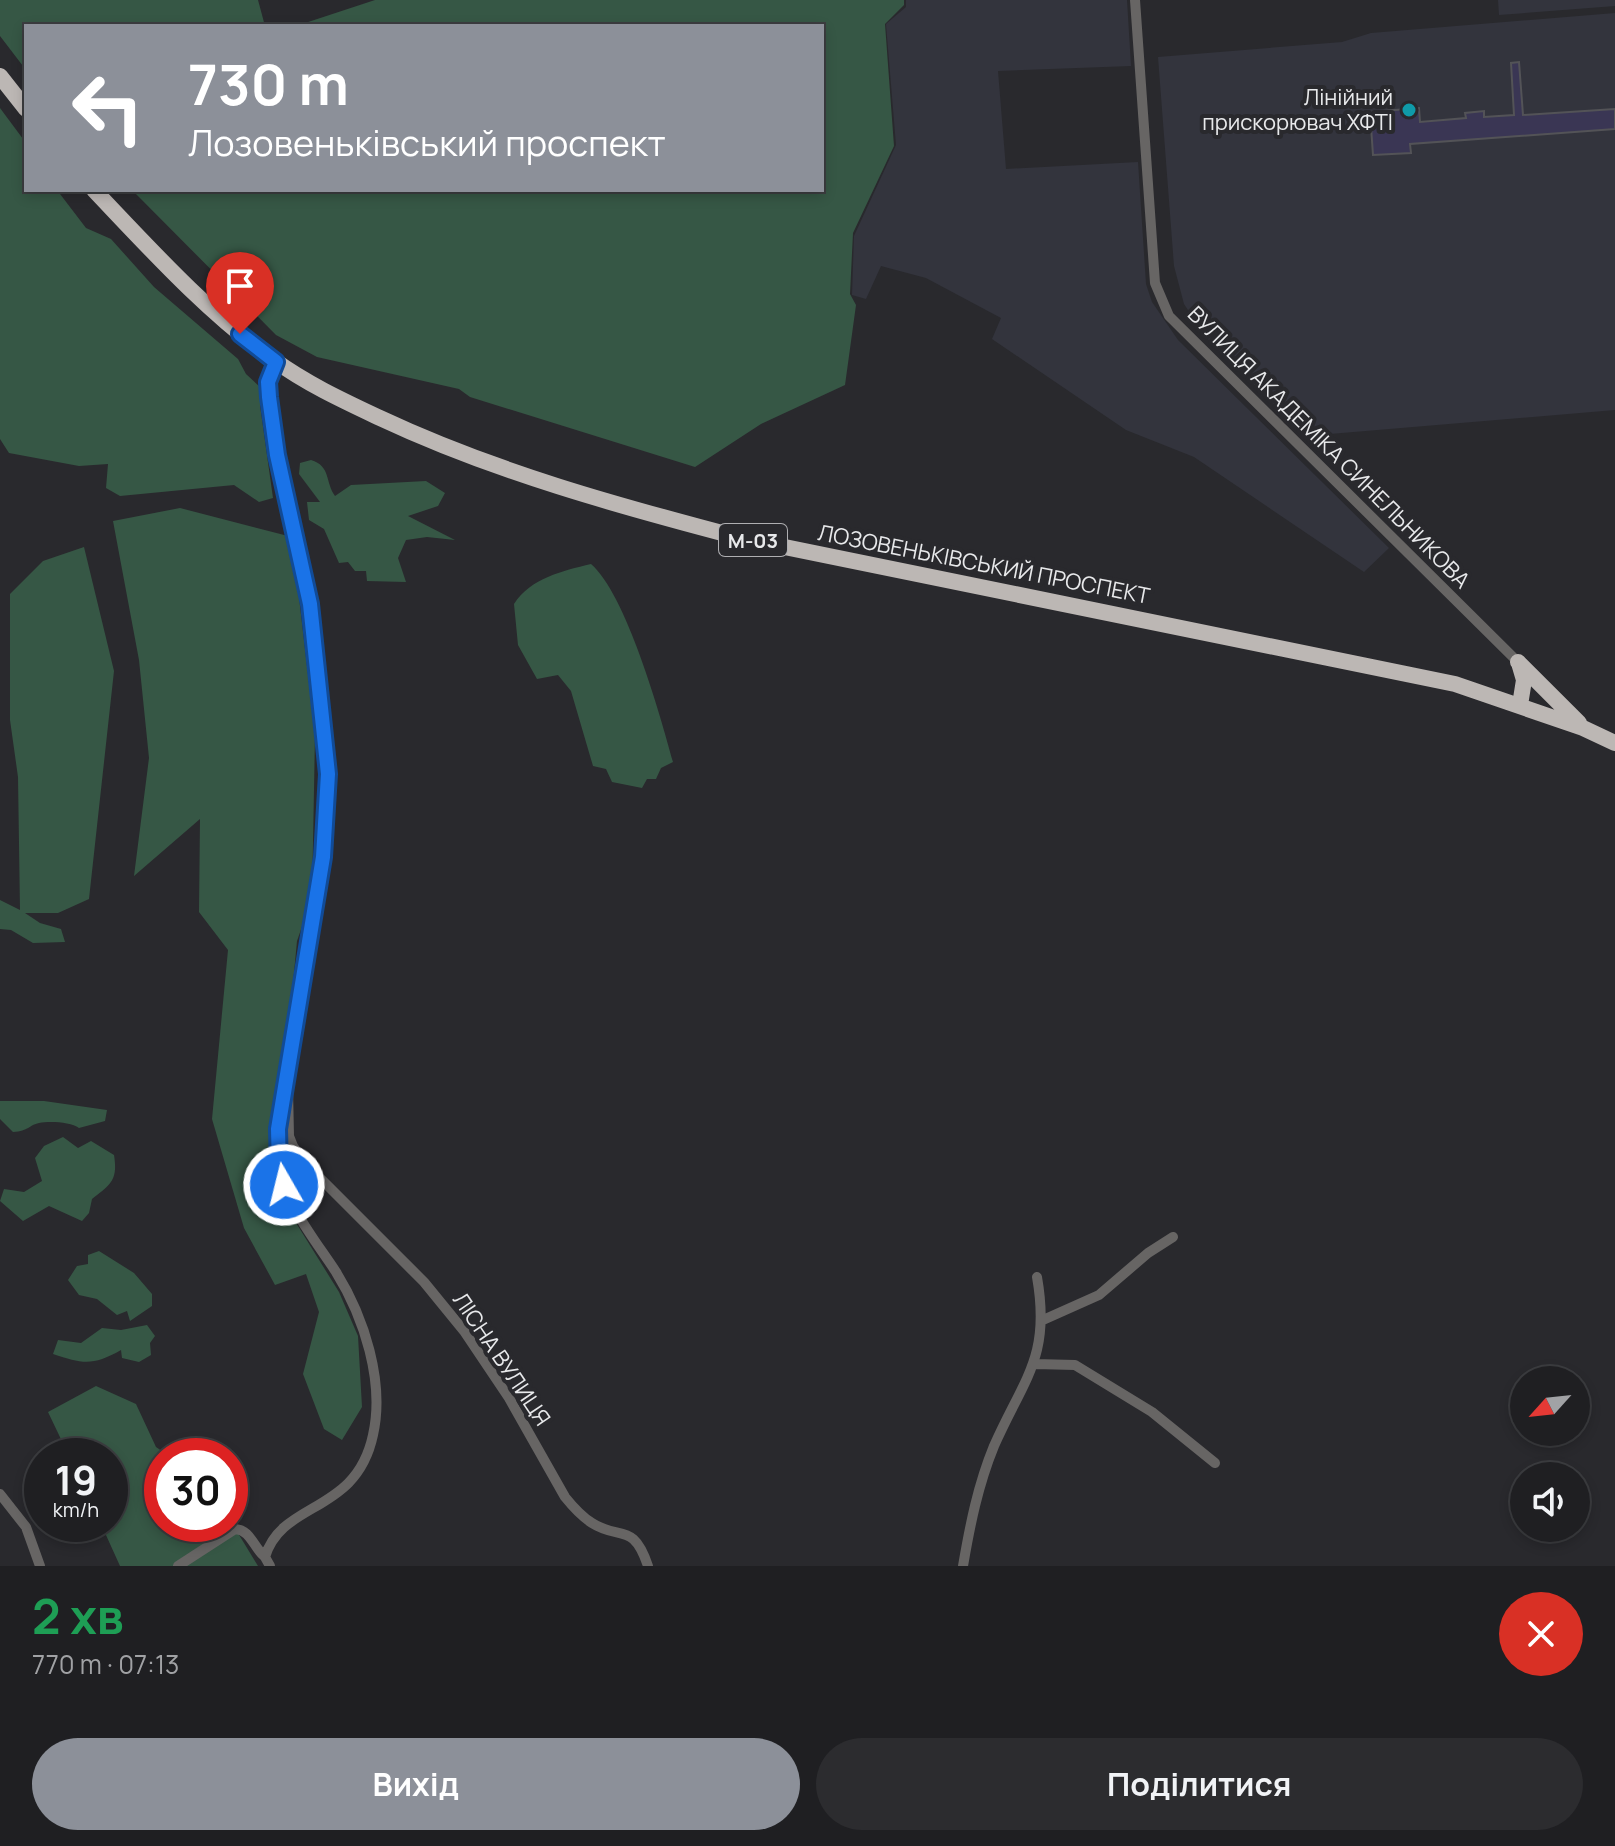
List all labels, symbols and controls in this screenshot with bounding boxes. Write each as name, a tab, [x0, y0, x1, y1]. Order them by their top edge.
text: 730 m	[188, 45, 349, 122]
icon: left	[56, 56, 160, 160]
place label: Лінійний прискорювач ХФТІ	[1202, 82, 1393, 137]
marker: Лінійний прискорювач ХФТІ	[1400, 101, 1418, 119]
text: Лозовеньківський проспект	[188, 118, 666, 167]
pin	[206, 252, 274, 334]
icon: arrive	[218, 264, 262, 308]
street label: ВУЛИЦЯ АКАДЕМІКА СИНЕЛЬНИКОВА	[1181, 299, 1477, 595]
street label: ЛОЗОВЕНЬКІВСЬКИЙ ПРОСПЕКТ	[815, 517, 1153, 611]
road number: М-03	[719, 524, 787, 556]
position arrow	[242, 1143, 326, 1227]
street label: ЛІСНА ВУЛИЦЯ	[446, 1286, 558, 1432]
north arrow	[1510, 1366, 1590, 1446]
map controls	[1510, 1366, 1590, 1542]
speed limit sign: 30	[144, 1438, 248, 1542]
text: 19	[55, 1452, 97, 1507]
button: sound	[1510, 1462, 1590, 1542]
text: km/h	[53, 1496, 99, 1523]
text: 2 хв	[32, 1583, 124, 1648]
button: close	[1499, 1592, 1583, 1676]
text: 770 m · 07:13	[32, 1646, 179, 1682]
button: Вихід	[32, 1738, 800, 1830]
button: Поділитися	[816, 1738, 1583, 1830]

